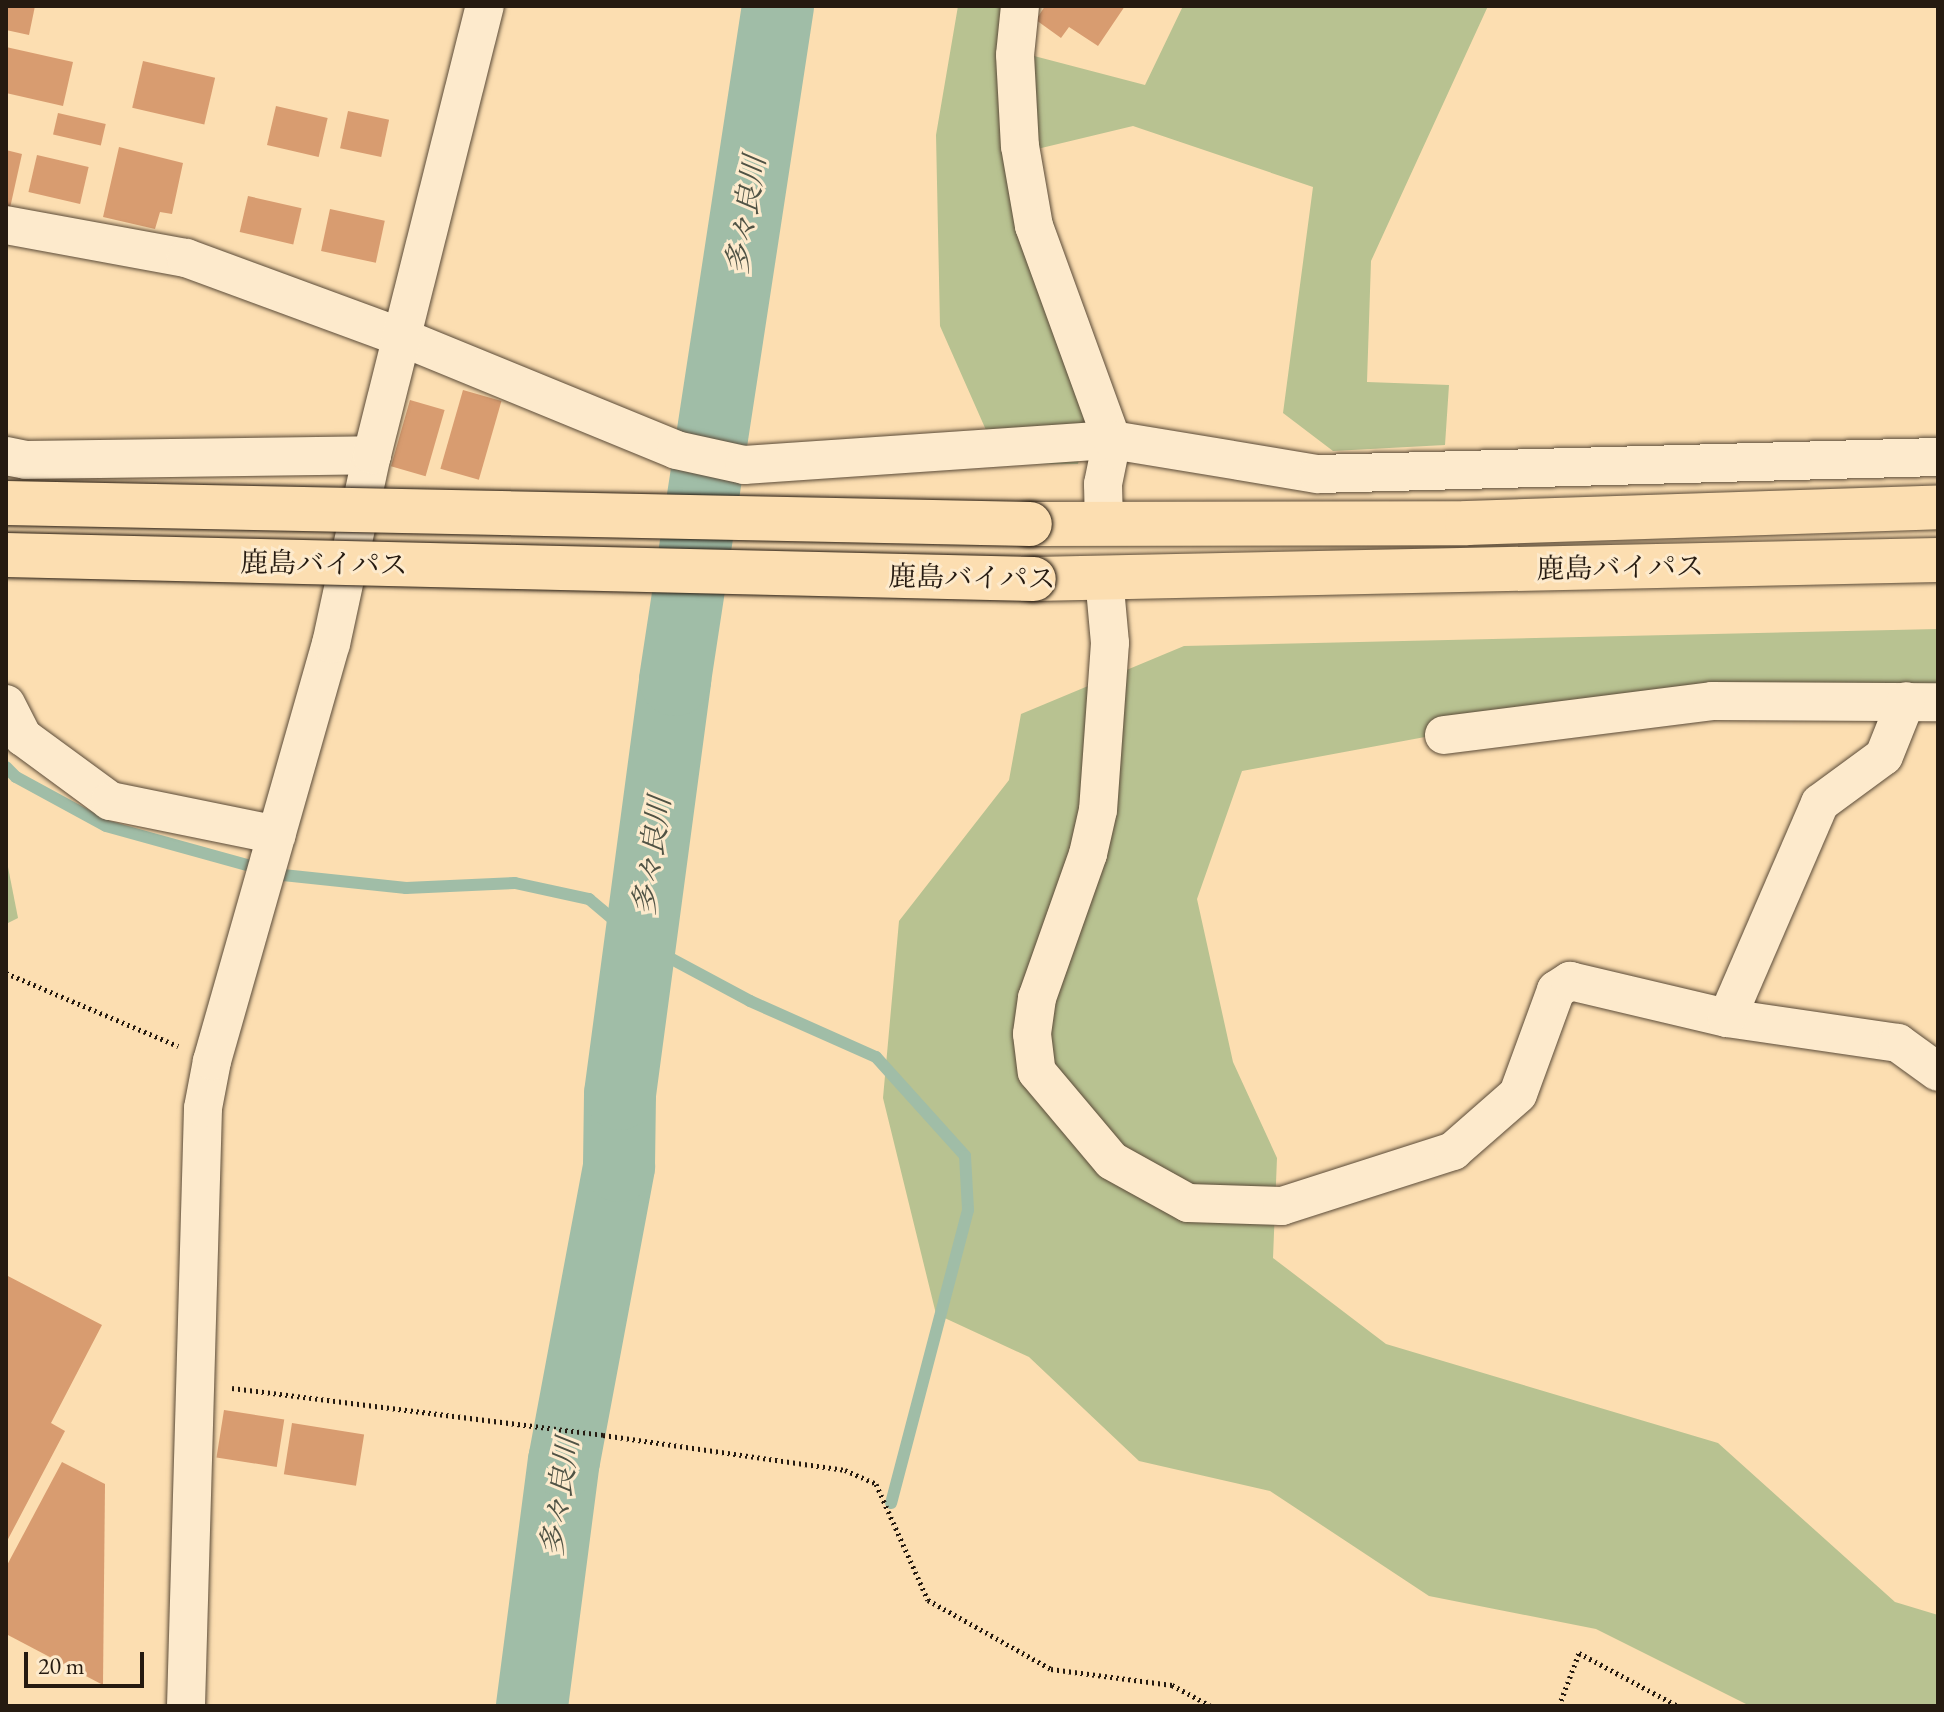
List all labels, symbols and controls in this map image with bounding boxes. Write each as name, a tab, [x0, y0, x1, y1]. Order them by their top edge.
water label: 多々良川	[719, 153, 773, 277]
street label: 鹿島バイパス	[240, 545, 408, 581]
street label: 鹿島バイパス	[1536, 549, 1704, 585]
street label: 鹿島バイパス	[888, 559, 1056, 595]
water label: 多々良川	[626, 794, 678, 918]
water label: 多々良川	[534, 1435, 586, 1559]
scale bar	[28, 1636, 148, 1686]
text: 20 m	[38, 1650, 85, 1681]

